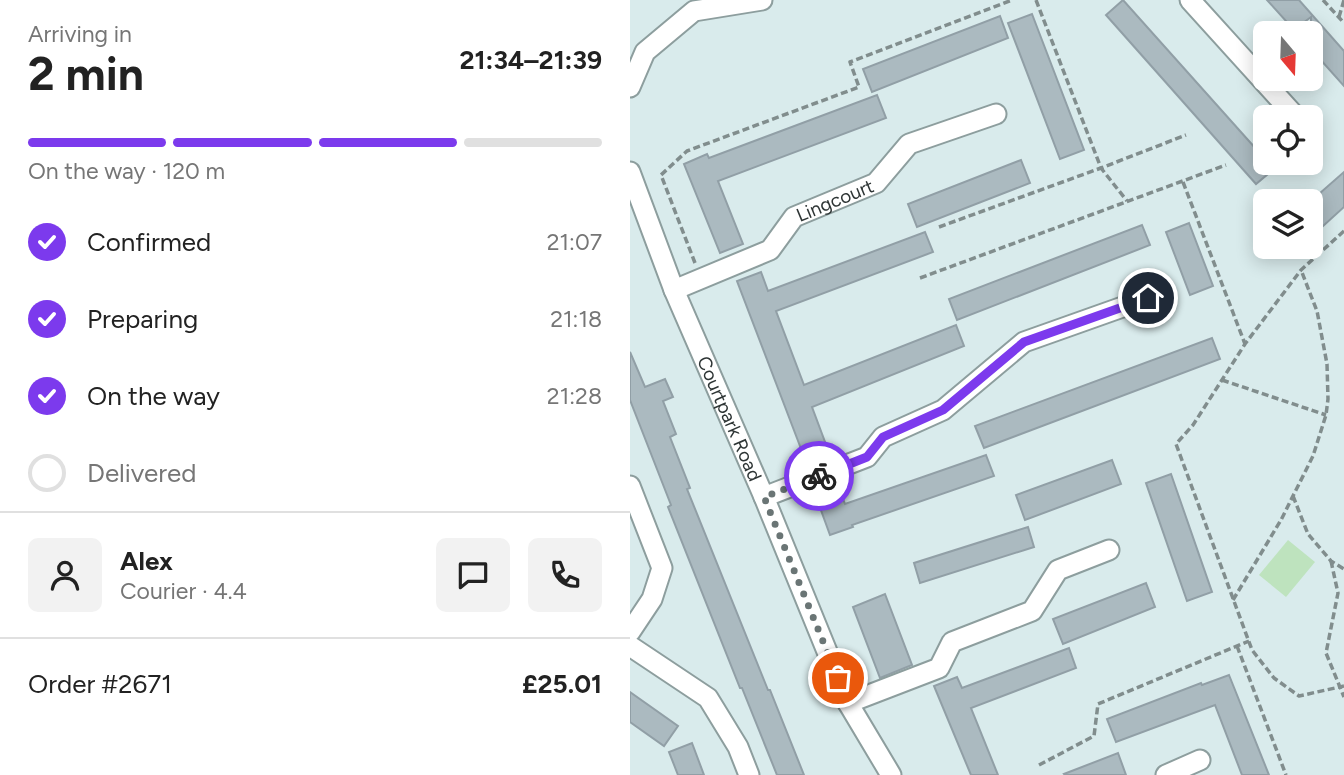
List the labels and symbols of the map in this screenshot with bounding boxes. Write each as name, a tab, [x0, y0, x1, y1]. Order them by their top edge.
north arrow	[1253, 21, 1323, 91]
street label: Lingcourt	[793, 174, 877, 226]
pin	[1118, 268, 1178, 328]
street label: Courtpark Road	[693, 352, 767, 484]
courier	[784, 441, 854, 511]
pin	[808, 648, 868, 708]

